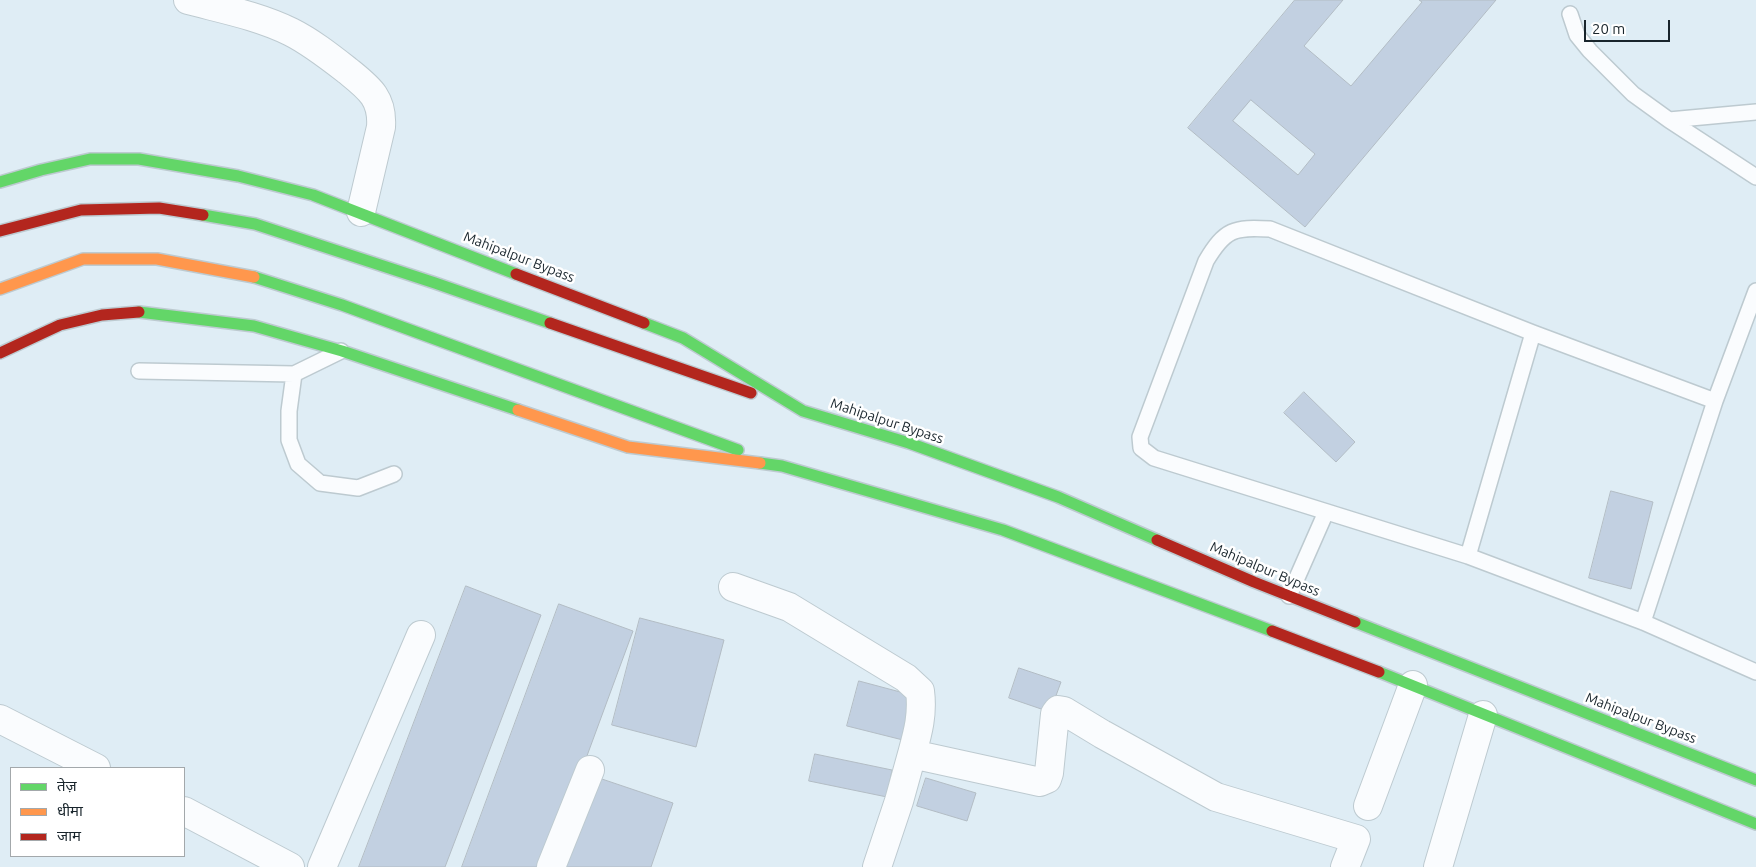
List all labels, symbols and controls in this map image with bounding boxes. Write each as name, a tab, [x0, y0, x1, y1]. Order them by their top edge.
scale bar	[1586, 10, 1672, 42]
text: 20 m	[1592, 20, 1625, 37]
street label: Mahipalpur Bypass	[461, 228, 577, 286]
street label: Mahipalpur Bypass	[828, 395, 946, 447]
street label: Mahipalpur Bypass	[1208, 538, 1322, 600]
street label: Mahipalpur Bypass	[1583, 689, 1699, 747]
legend	[10, 767, 185, 857]
text: तेज़	[57, 777, 77, 794]
text: धीमा	[57, 802, 83, 819]
text: जाम	[57, 827, 81, 844]

